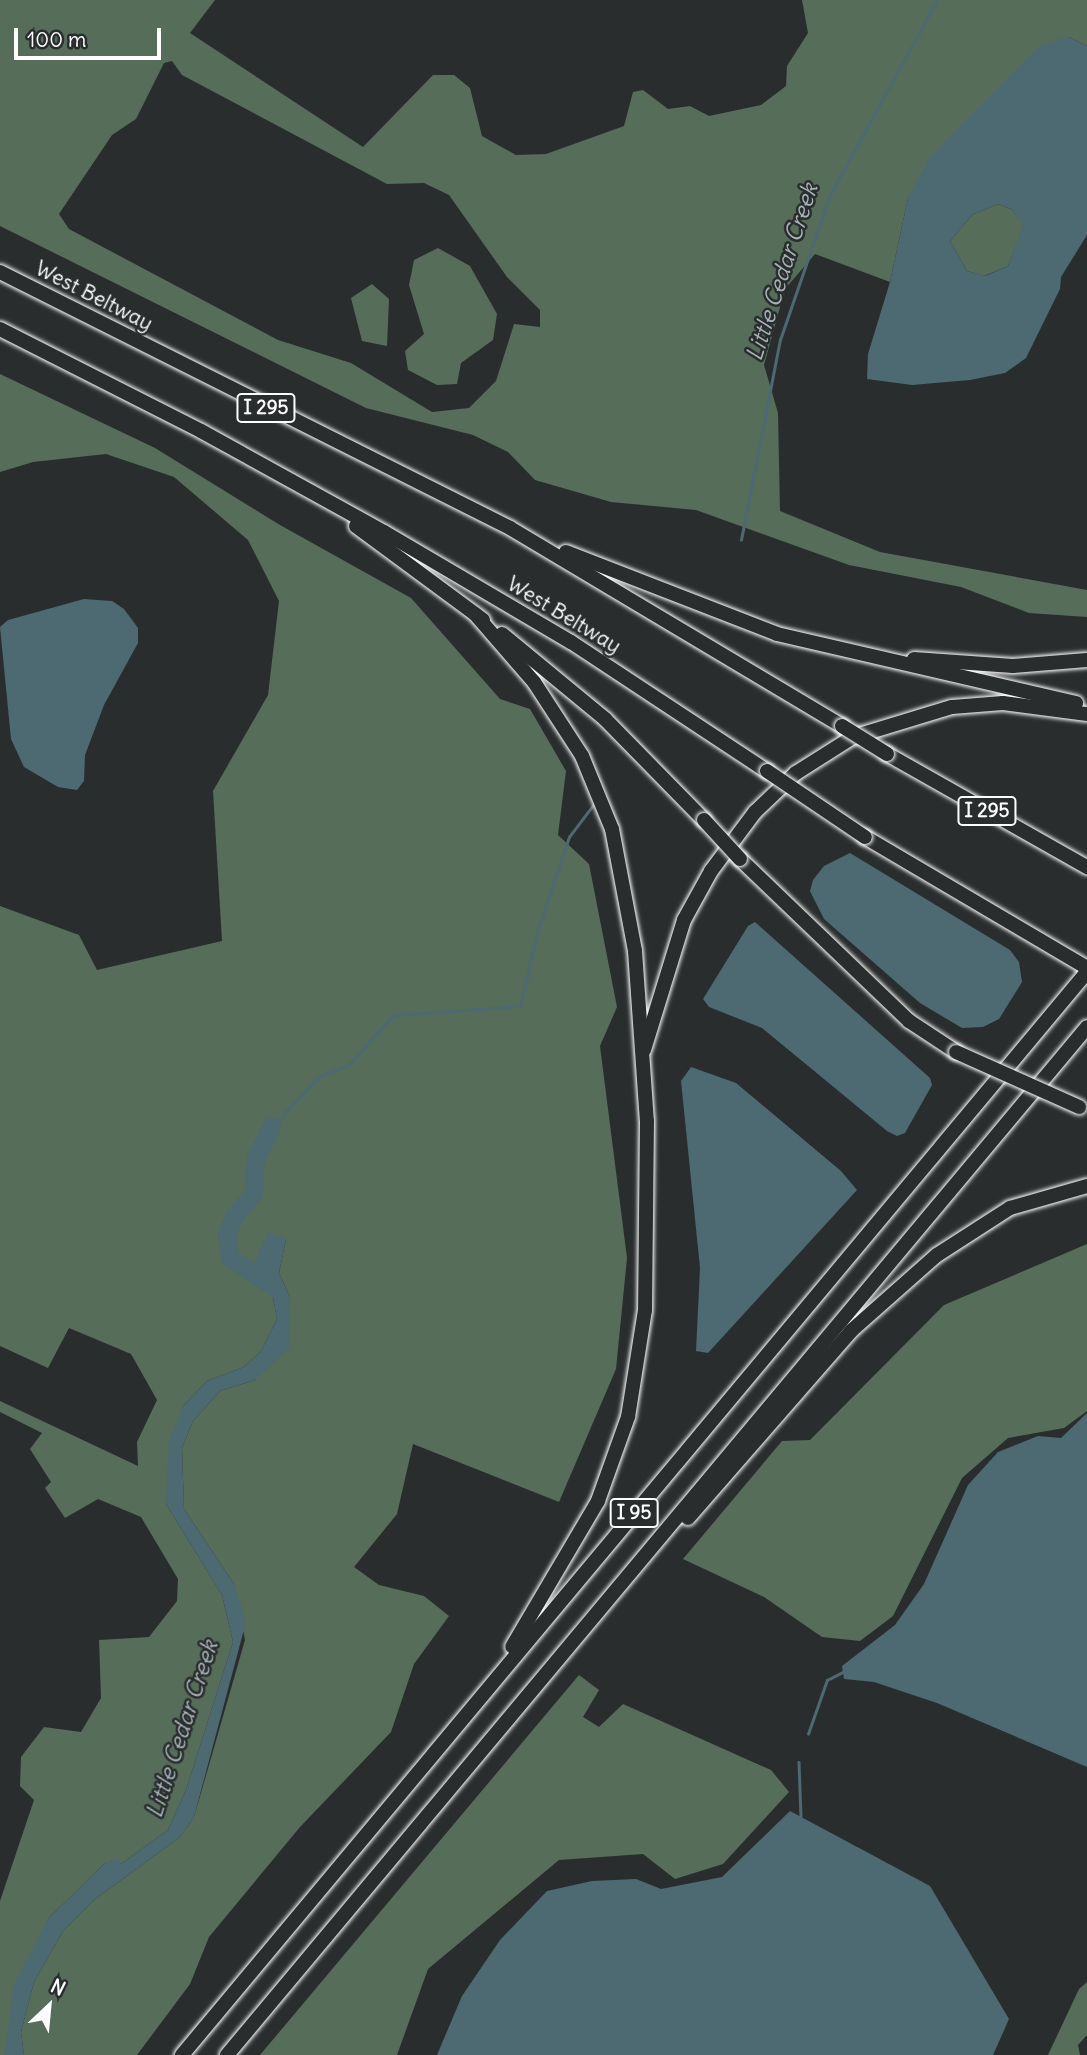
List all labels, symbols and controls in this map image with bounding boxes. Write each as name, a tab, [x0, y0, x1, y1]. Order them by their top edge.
scale bar	[18, 14, 164, 58]
text: 100 m	[27, 26, 86, 53]
water label: Little Cedar Creek	[740, 180, 824, 364]
street label: West Beltway	[31, 256, 157, 336]
road number: I 295	[236, 392, 296, 424]
street label: West Beltway	[502, 571, 626, 659]
road number: I 295	[957, 796, 1017, 826]
road number: I 95	[610, 1498, 658, 1528]
water label: Little Cedar Creek	[140, 1637, 224, 1821]
north arrow	[14, 1971, 84, 2041]
text: N	[47, 1973, 69, 2001]

